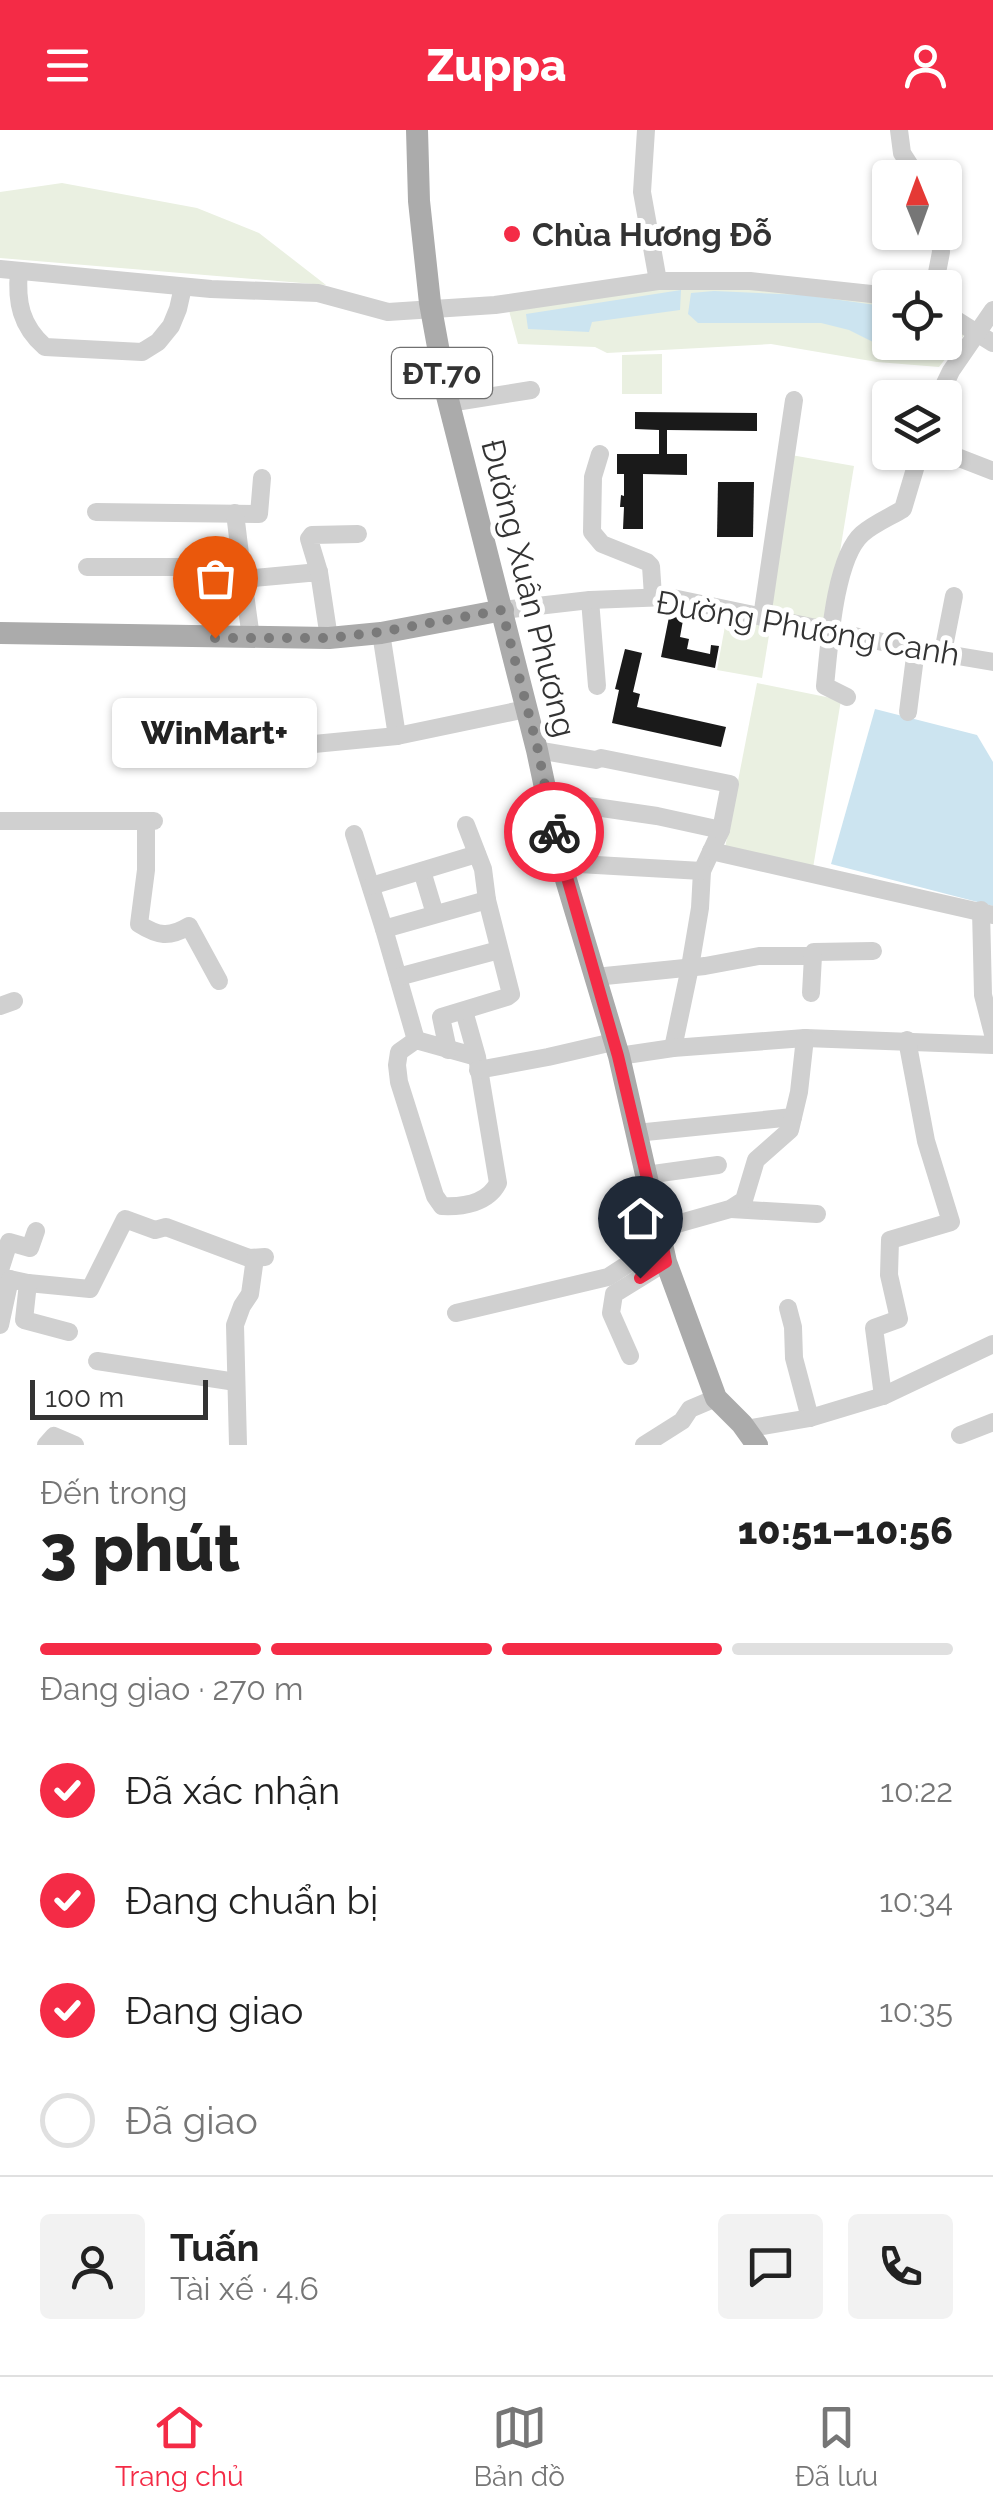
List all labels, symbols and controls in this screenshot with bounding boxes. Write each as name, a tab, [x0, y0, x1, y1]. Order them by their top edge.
icon: menu	[40, 38, 95, 93]
icon: person	[898, 38, 953, 93]
text: Zuppa	[427, 39, 566, 92]
north arrow	[872, 160, 962, 250]
map controls	[872, 160, 962, 470]
place label: Chùa Hương Đỗ	[532, 216, 772, 253]
marker: Chùa Hương Đỗ	[501, 223, 523, 245]
button: locate	[872, 270, 962, 360]
road number: ĐT.70	[392, 348, 492, 398]
button: layers	[872, 380, 962, 470]
street label: Đường Xuân Phương	[474, 435, 584, 741]
pin	[173, 536, 258, 639]
icon: bag	[188, 551, 243, 606]
street label: Đường Phương Canh	[653, 583, 963, 673]
callout: WinMart+	[112, 698, 318, 768]
text: WinMart+	[141, 714, 288, 751]
courier	[504, 782, 604, 882]
icon: bike	[527, 805, 582, 860]
pin	[598, 1176, 683, 1279]
icon: home	[613, 1191, 668, 1246]
scale bar	[30, 1375, 208, 1420]
text: 100 m	[45, 1381, 124, 1414]
text: Đến trong	[40, 1474, 188, 1511]
text: 10:51–10:56	[738, 1508, 953, 1553]
text: 3 phút	[40, 1510, 240, 1586]
text: Đang giao · 270 m	[40, 1670, 303, 1707]
icon: check	[40, 1763, 95, 1818]
text: Đã xác nhận	[125, 1768, 340, 1813]
text: 10:22	[880, 1772, 953, 1809]
icon: check	[40, 1873, 95, 1928]
text: Đang chuẩn bị	[125, 1878, 378, 1923]
text: 10:34	[879, 1882, 953, 1919]
icon: check	[40, 1983, 95, 2038]
text: Đang giao	[125, 1988, 303, 2033]
text: 10:35	[879, 1992, 953, 2029]
text: Đã giao	[125, 2098, 258, 2143]
button: person	[40, 2214, 145, 2319]
button: chat	[718, 2214, 823, 2319]
button: phone	[848, 2214, 953, 2319]
text: Tuấn	[170, 2225, 260, 2270]
text: Tài xế · 4.6	[170, 2270, 319, 2307]
tab: Trang chủ	[115, 2400, 244, 2493]
tab: Bản đồ	[473, 2400, 565, 2493]
tab: Đã lưu	[795, 2400, 878, 2493]

